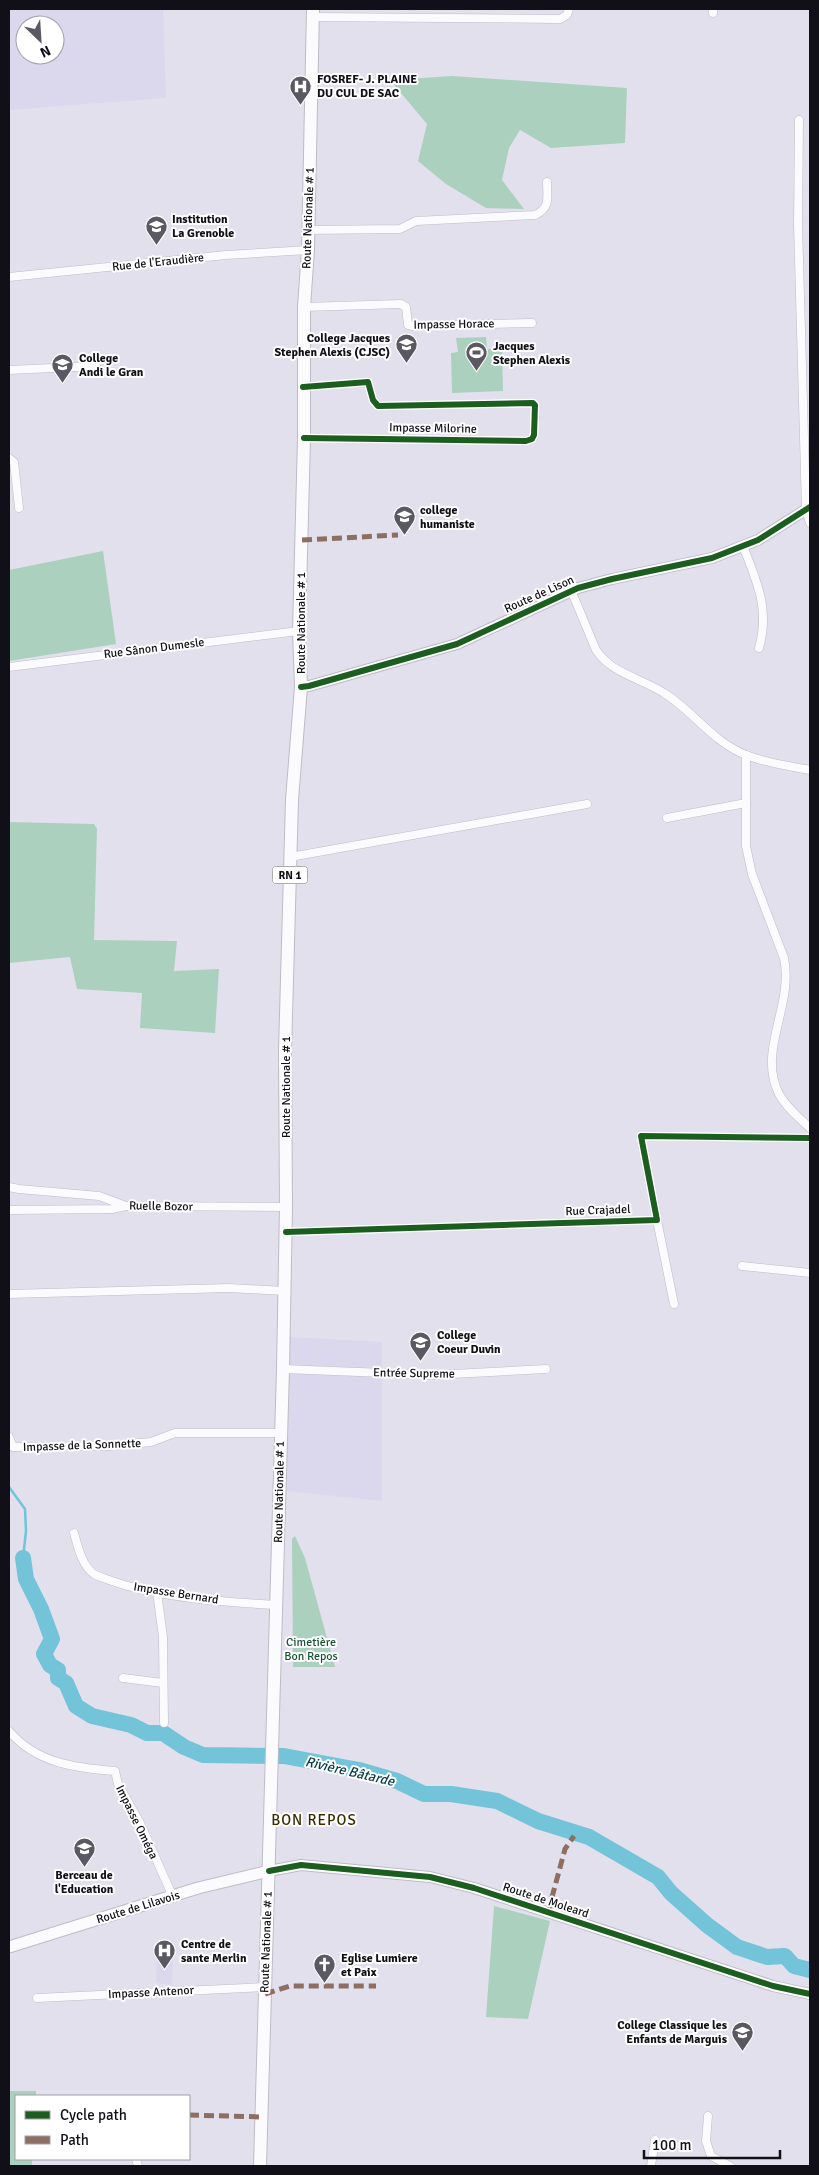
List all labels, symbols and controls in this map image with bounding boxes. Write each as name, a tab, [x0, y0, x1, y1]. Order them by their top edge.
north arrow	[15, 15, 65, 65]
text: N	[37, 42, 53, 61]
place label: FOSREF- J. PLAINE DU CUL DE SAC	[317, 72, 417, 101]
hospital icon: FOSREF- J. PLAINE DU CUL DE SAC	[289, 74, 313, 105]
street label: Route Nationale # 1	[299, 167, 318, 269]
place label: Institution La Grenoble	[172, 212, 234, 241]
school or university icon: Institution La Grenoble	[144, 214, 168, 245]
street label: Rue de l'Eraudière	[111, 250, 205, 275]
street label: Impasse Horace	[413, 316, 495, 333]
place label: College Jacques Stephen Alexis (CJSC)	[274, 331, 391, 360]
school or university icon: College Jacques Stephen Alexis (CJSC)	[394, 333, 418, 364]
place label: Jacques Stephen Alexis	[493, 339, 571, 368]
sports icon: Jacques Stephen Alexis	[465, 341, 489, 372]
place label: College Andi le Gran	[79, 351, 144, 380]
school or university icon: College Andi le Gran	[51, 353, 75, 384]
street label: Impasse Milorine	[389, 420, 477, 437]
place label: college humaniste	[420, 503, 475, 532]
school or university icon: college humaniste	[392, 505, 416, 536]
street label: Route Nationale # 1	[294, 572, 309, 674]
street label: Route de Lison	[502, 572, 576, 617]
street label: Rue Sânon Dumesle	[103, 635, 205, 662]
road number: RN 1	[272, 866, 308, 884]
street label: Route Nationale # 1	[279, 1036, 294, 1138]
street label: Ruelle Bozor	[129, 1198, 194, 1215]
street label: Rue Crajadel	[565, 1202, 631, 1219]
place label: College Coeur Duvin	[437, 1328, 501, 1357]
school or university icon: College Coeur Duvin	[409, 1330, 433, 1361]
street label: Entrée Supreme	[373, 1365, 455, 1382]
street label: Impasse de la Sonnette	[23, 1436, 141, 1455]
street label: Route Nationale # 1	[271, 1441, 288, 1543]
street label: Impasse Bernard	[132, 1579, 219, 1608]
park label: Cimetière Bon Repos	[284, 1635, 338, 1664]
water label: Rivière Bâtarde	[304, 1753, 397, 1790]
street label: Impasse Oméga	[112, 1783, 161, 1862]
district label: BON REPOS	[271, 1811, 357, 1829]
school or university icon: Berceau de l'Education	[72, 1836, 96, 1867]
place label: Berceau de l'Education	[55, 1868, 114, 1897]
street label: Route de Moleard	[501, 1879, 591, 1921]
street label: Route de Lilavois	[95, 1888, 182, 1927]
street label: Route Nationale # 1	[257, 1891, 276, 1993]
place label: Centre de sante Merlin	[181, 1937, 247, 1966]
hospital icon: Centre de sante Merlin	[153, 1939, 177, 1970]
place label: Eglise Lumiere et Paix	[341, 1951, 418, 1980]
church icon: Eglise Lumiere et Paix	[313, 1953, 337, 1984]
street label: Impasse Antenor	[108, 1983, 195, 2002]
place label: College Classique les Enfants de Marguis	[617, 2018, 728, 2047]
school or university icon: College Classique les Enfants de Marguis	[731, 2020, 755, 2051]
legend	[15, 2095, 190, 2160]
text: Cycle path	[60, 2106, 127, 2124]
scale bar	[644, 2128, 780, 2160]
text: Path	[60, 2131, 89, 2149]
text: 100 m	[652, 2136, 692, 2154]

